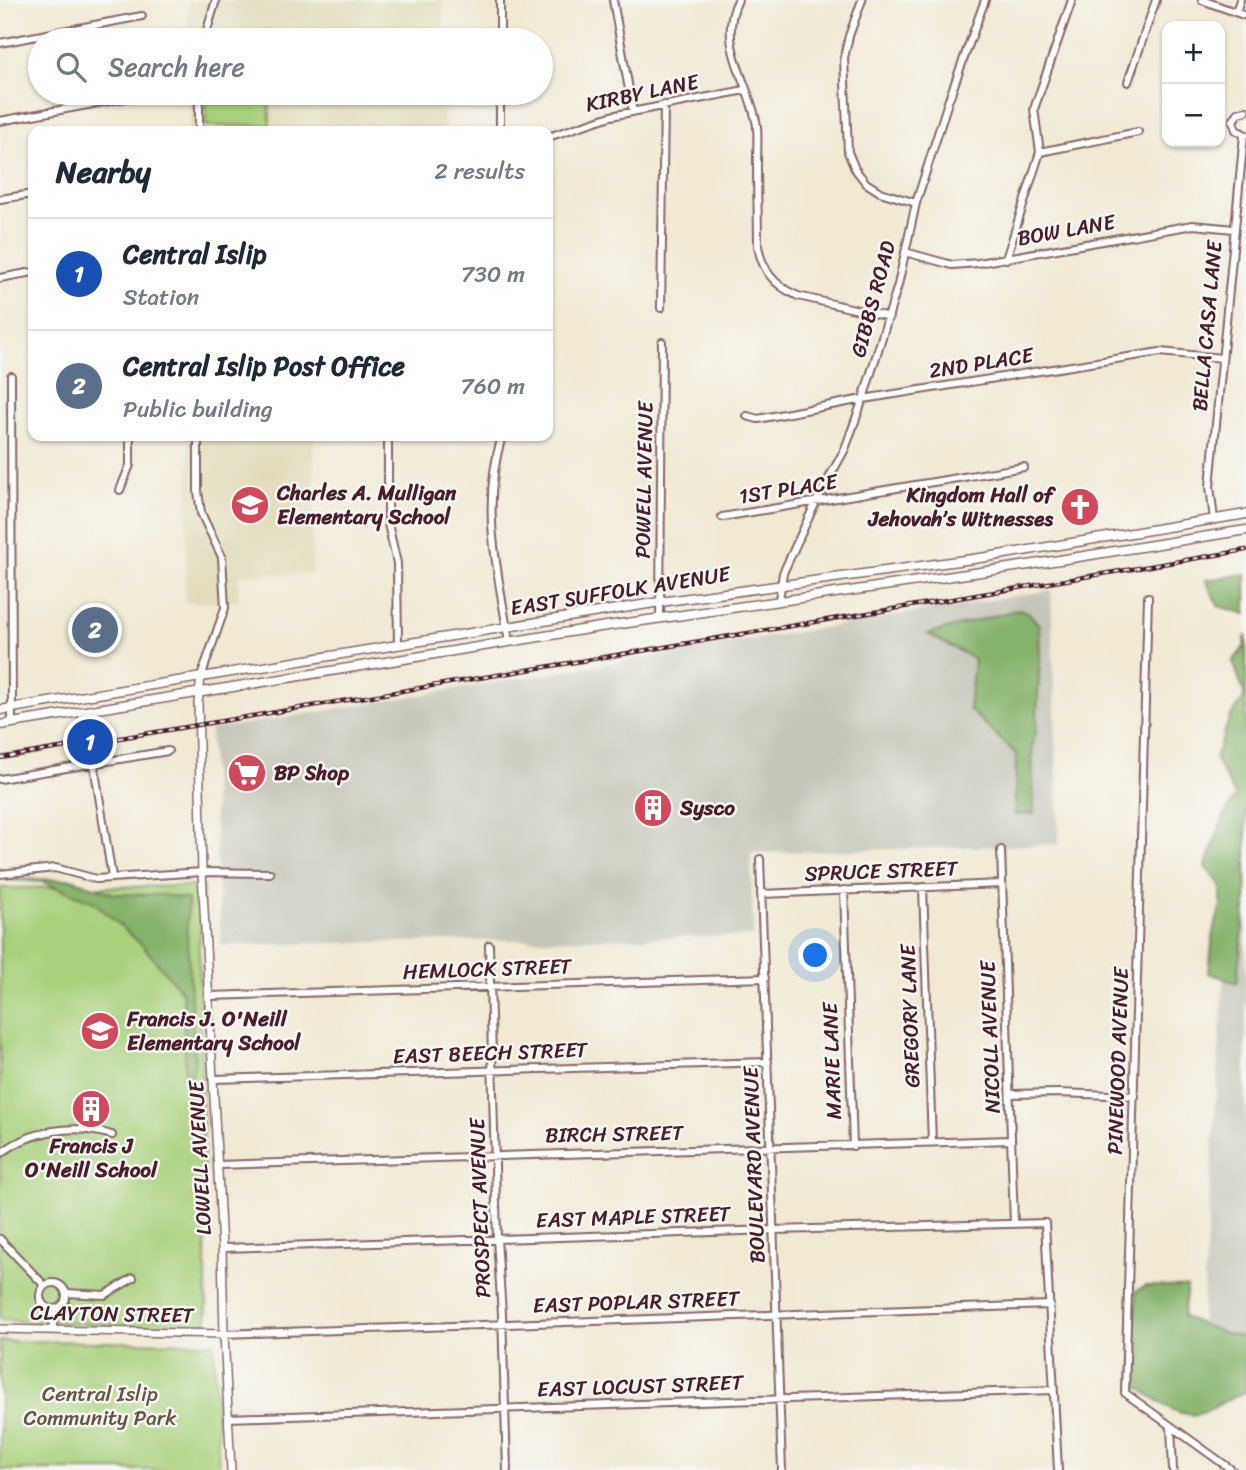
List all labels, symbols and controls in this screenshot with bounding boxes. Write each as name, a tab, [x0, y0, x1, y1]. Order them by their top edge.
map controls	[1162, 21, 1225, 147]
button: +	[1162, 21, 1225, 84]
search box	[28, 28, 553, 105]
text: Search here	[108, 44, 245, 90]
icon: search	[52, 48, 90, 86]
street label: KIRBY LANE	[582, 62, 703, 123]
button: −	[1162, 84, 1225, 147]
text: Nearby	[56, 145, 151, 199]
text: 2 results	[434, 151, 525, 192]
street label: BOW LANE	[1014, 203, 1119, 257]
text: Central Islip	[123, 231, 266, 277]
street label: GIBBS ROAD	[839, 236, 907, 362]
street label: BELLA CASA LANE	[1181, 238, 1234, 413]
text: 1	[74, 254, 84, 295]
text: 730 m	[461, 254, 525, 295]
text: Station	[123, 277, 199, 318]
street label: 2ND PLACE	[926, 336, 1037, 390]
text: Central Islip Post Office	[123, 343, 405, 389]
text: 2	[72, 366, 86, 407]
text: 760 m	[461, 366, 525, 407]
text: Public building	[123, 389, 273, 430]
street label: POWELL AVENUE	[624, 400, 664, 559]
street label: 1ST PLACE	[736, 462, 841, 516]
place label: Charles A. Mulligan Elementary School	[276, 474, 457, 536]
place label: Kingdom Hall of Jehovah’s Witnesses	[868, 476, 1057, 538]
school or university icon: Charles A. Mulligan Elementary School	[229, 484, 271, 526]
church icon: Kingdom Hall of Jehovah’s Witnesses	[1059, 486, 1101, 528]
street label: EAST SUFFOLK AVENUE	[507, 555, 734, 627]
pin: 2	[72, 604, 118, 656]
pin: 1	[67, 716, 113, 768]
supermarket icon: BP Shop	[226, 752, 268, 794]
place label: BP Shop	[274, 754, 350, 792]
building icon: Sysco	[632, 787, 674, 829]
place label: Sysco	[679, 789, 735, 827]
street label: SPRUCE STREET	[804, 849, 960, 893]
your location	[798, 938, 832, 972]
street label: GREGORY LANE	[888, 942, 931, 1088]
street label: HEMLOCK STREET	[402, 947, 573, 991]
street label: NICOLL AVENUE	[968, 959, 1012, 1114]
street label: PINEWOOD AVENUE	[1096, 965, 1140, 1155]
place label: Francis J. O'Neill Elementary School	[126, 1000, 301, 1062]
street label: MARIE LANE	[811, 1001, 853, 1120]
school or university icon: Francis J. O'Neill Elementary School	[79, 1010, 121, 1052]
street label: EAST BEECH STREET	[392, 1031, 590, 1075]
street label: BOULEVARD AVENUE	[732, 1065, 776, 1264]
street label: LOWELL AVENUE	[177, 1079, 223, 1236]
building icon: Francis J O'Neill School	[70, 1088, 112, 1130]
street label: BIRCH STREET	[545, 1114, 685, 1154]
street label: PROSPECT AVENUE	[458, 1116, 502, 1299]
place label: Francis J O'Neill School	[25, 1127, 158, 1189]
street label: EAST MAPLE STREET	[535, 1195, 733, 1239]
street label: EAST POPLAR STREET	[532, 1279, 741, 1325]
street label: CLAYTON STREET	[30, 1294, 195, 1334]
street label: EAST LOCUST STREET	[536, 1363, 745, 1409]
park label: Central Islip Community Park	[23, 1375, 177, 1437]

